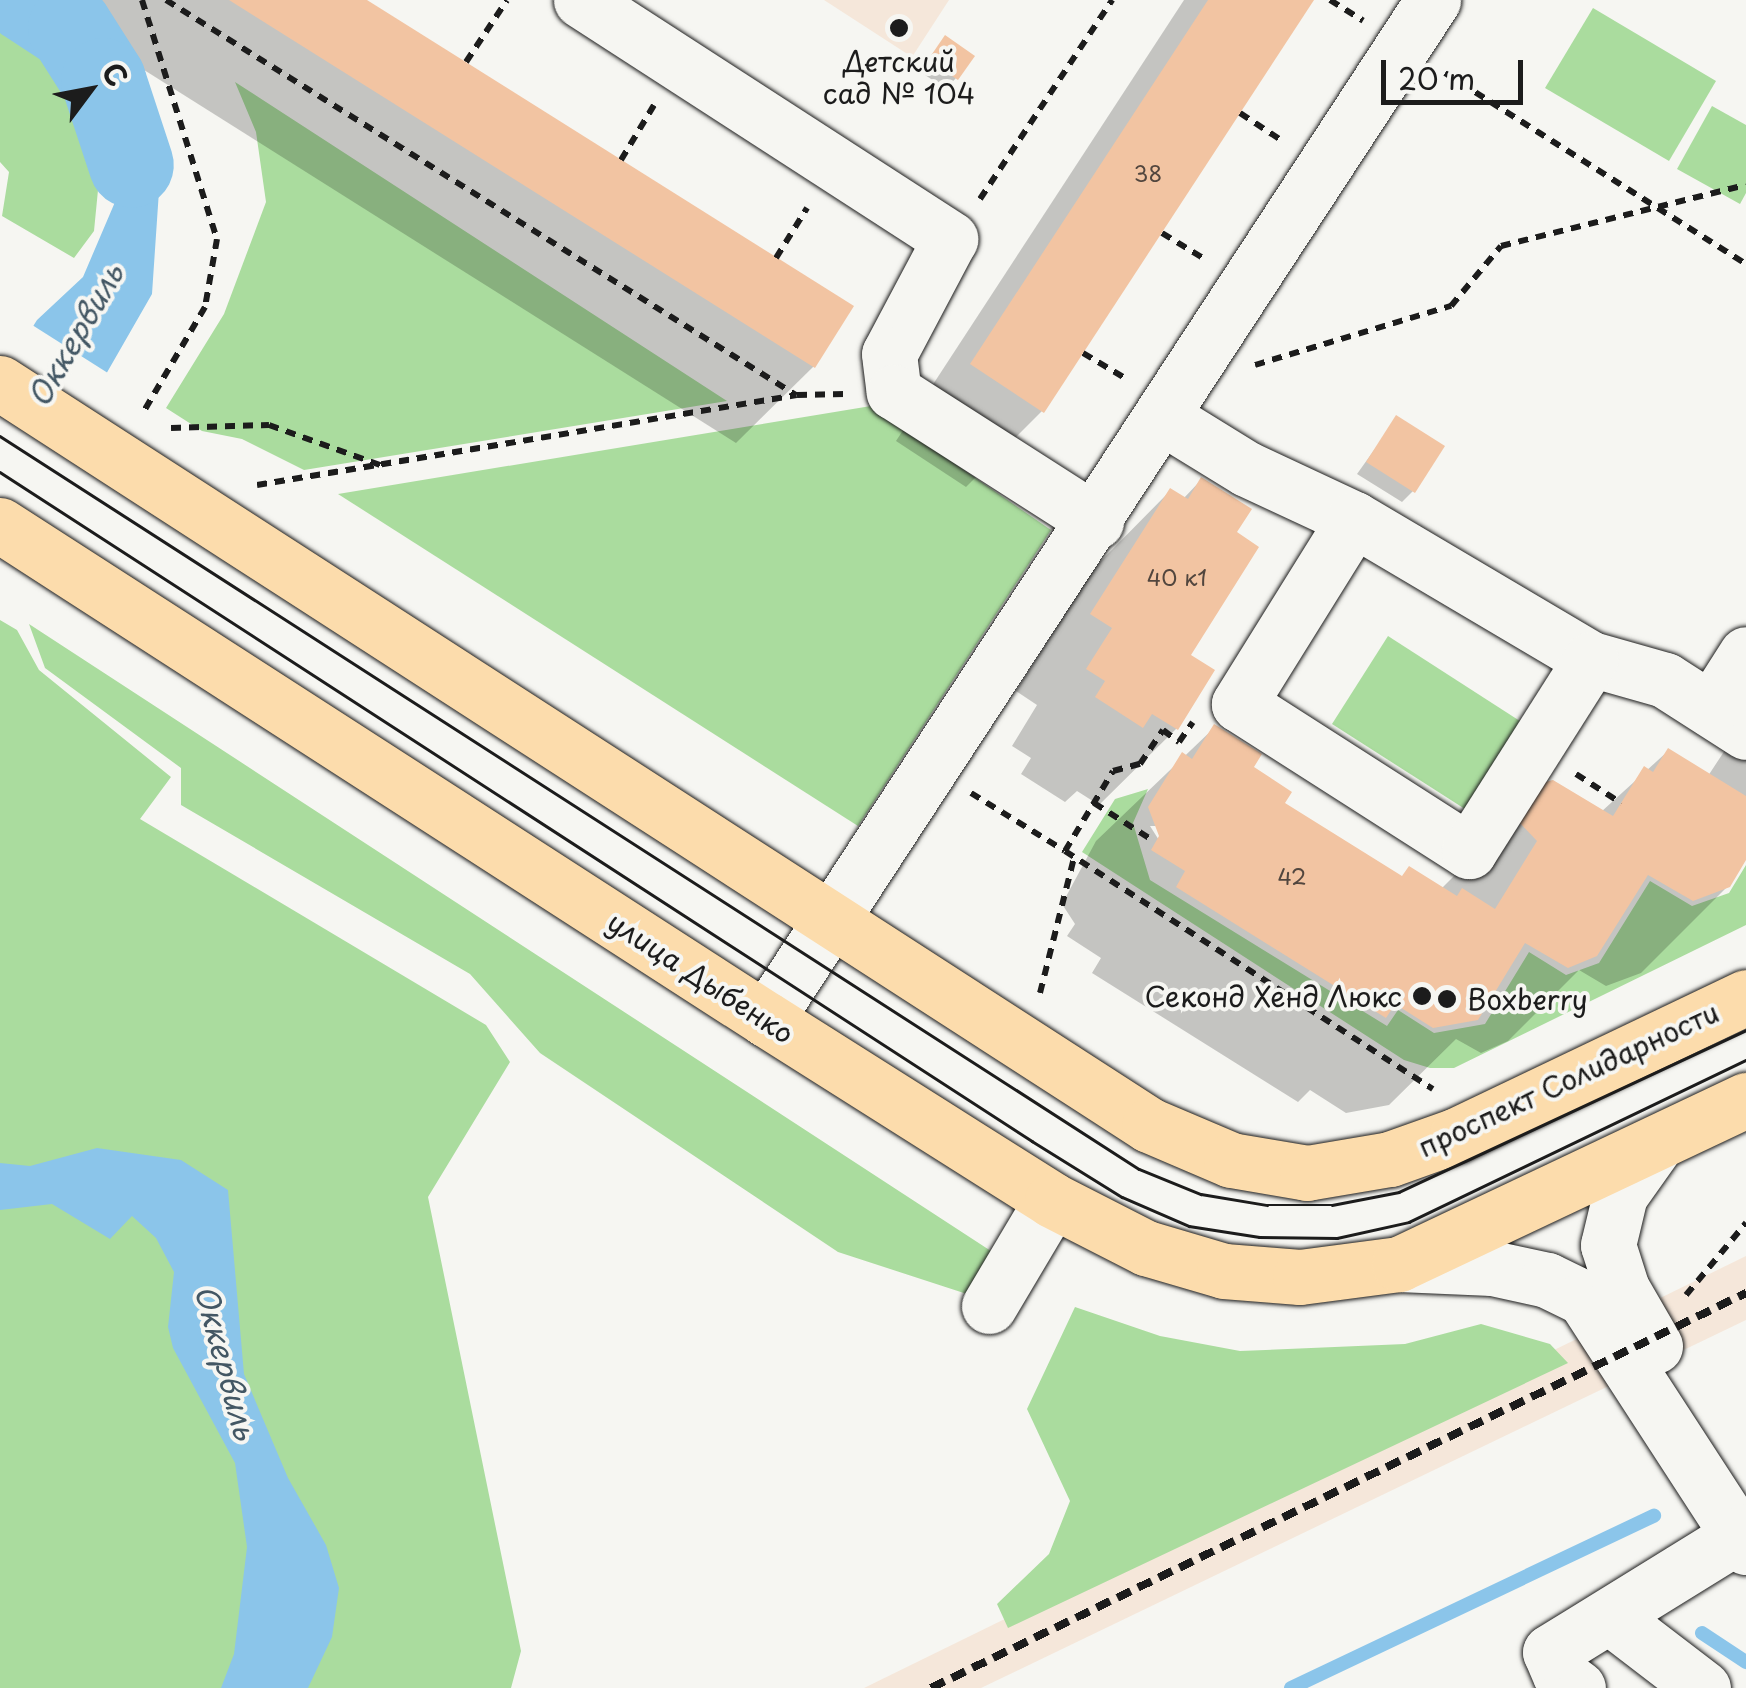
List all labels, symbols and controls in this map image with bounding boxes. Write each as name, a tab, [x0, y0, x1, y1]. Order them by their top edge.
marker: Детский сад № 104	[888, 17, 910, 39]
north arrow	[40, 40, 140, 140]
scale bar	[1386, 40, 1528, 102]
place label: Детский сад № 104	[823, 44, 975, 110]
text: С	[92, 54, 140, 94]
text: 20 m	[1398, 55, 1475, 100]
house number: 38	[1134, 160, 1162, 186]
water label: Оккервиль	[20, 257, 130, 413]
house number: 40 к1	[1147, 564, 1207, 590]
house number: 42	[1277, 863, 1307, 889]
street label: улица Дыбенко	[601, 904, 801, 1050]
place label: Секонд Хенд Люкс	[1143, 979, 1402, 1013]
place label: Boxberry	[1467, 982, 1588, 1016]
marker: Секонд Хенд Люкс	[1411, 985, 1433, 1007]
marker: Boxberry	[1436, 988, 1458, 1010]
street label: проспект Солидарности	[1412, 994, 1724, 1164]
water label: Оккервиль	[188, 1281, 264, 1443]

